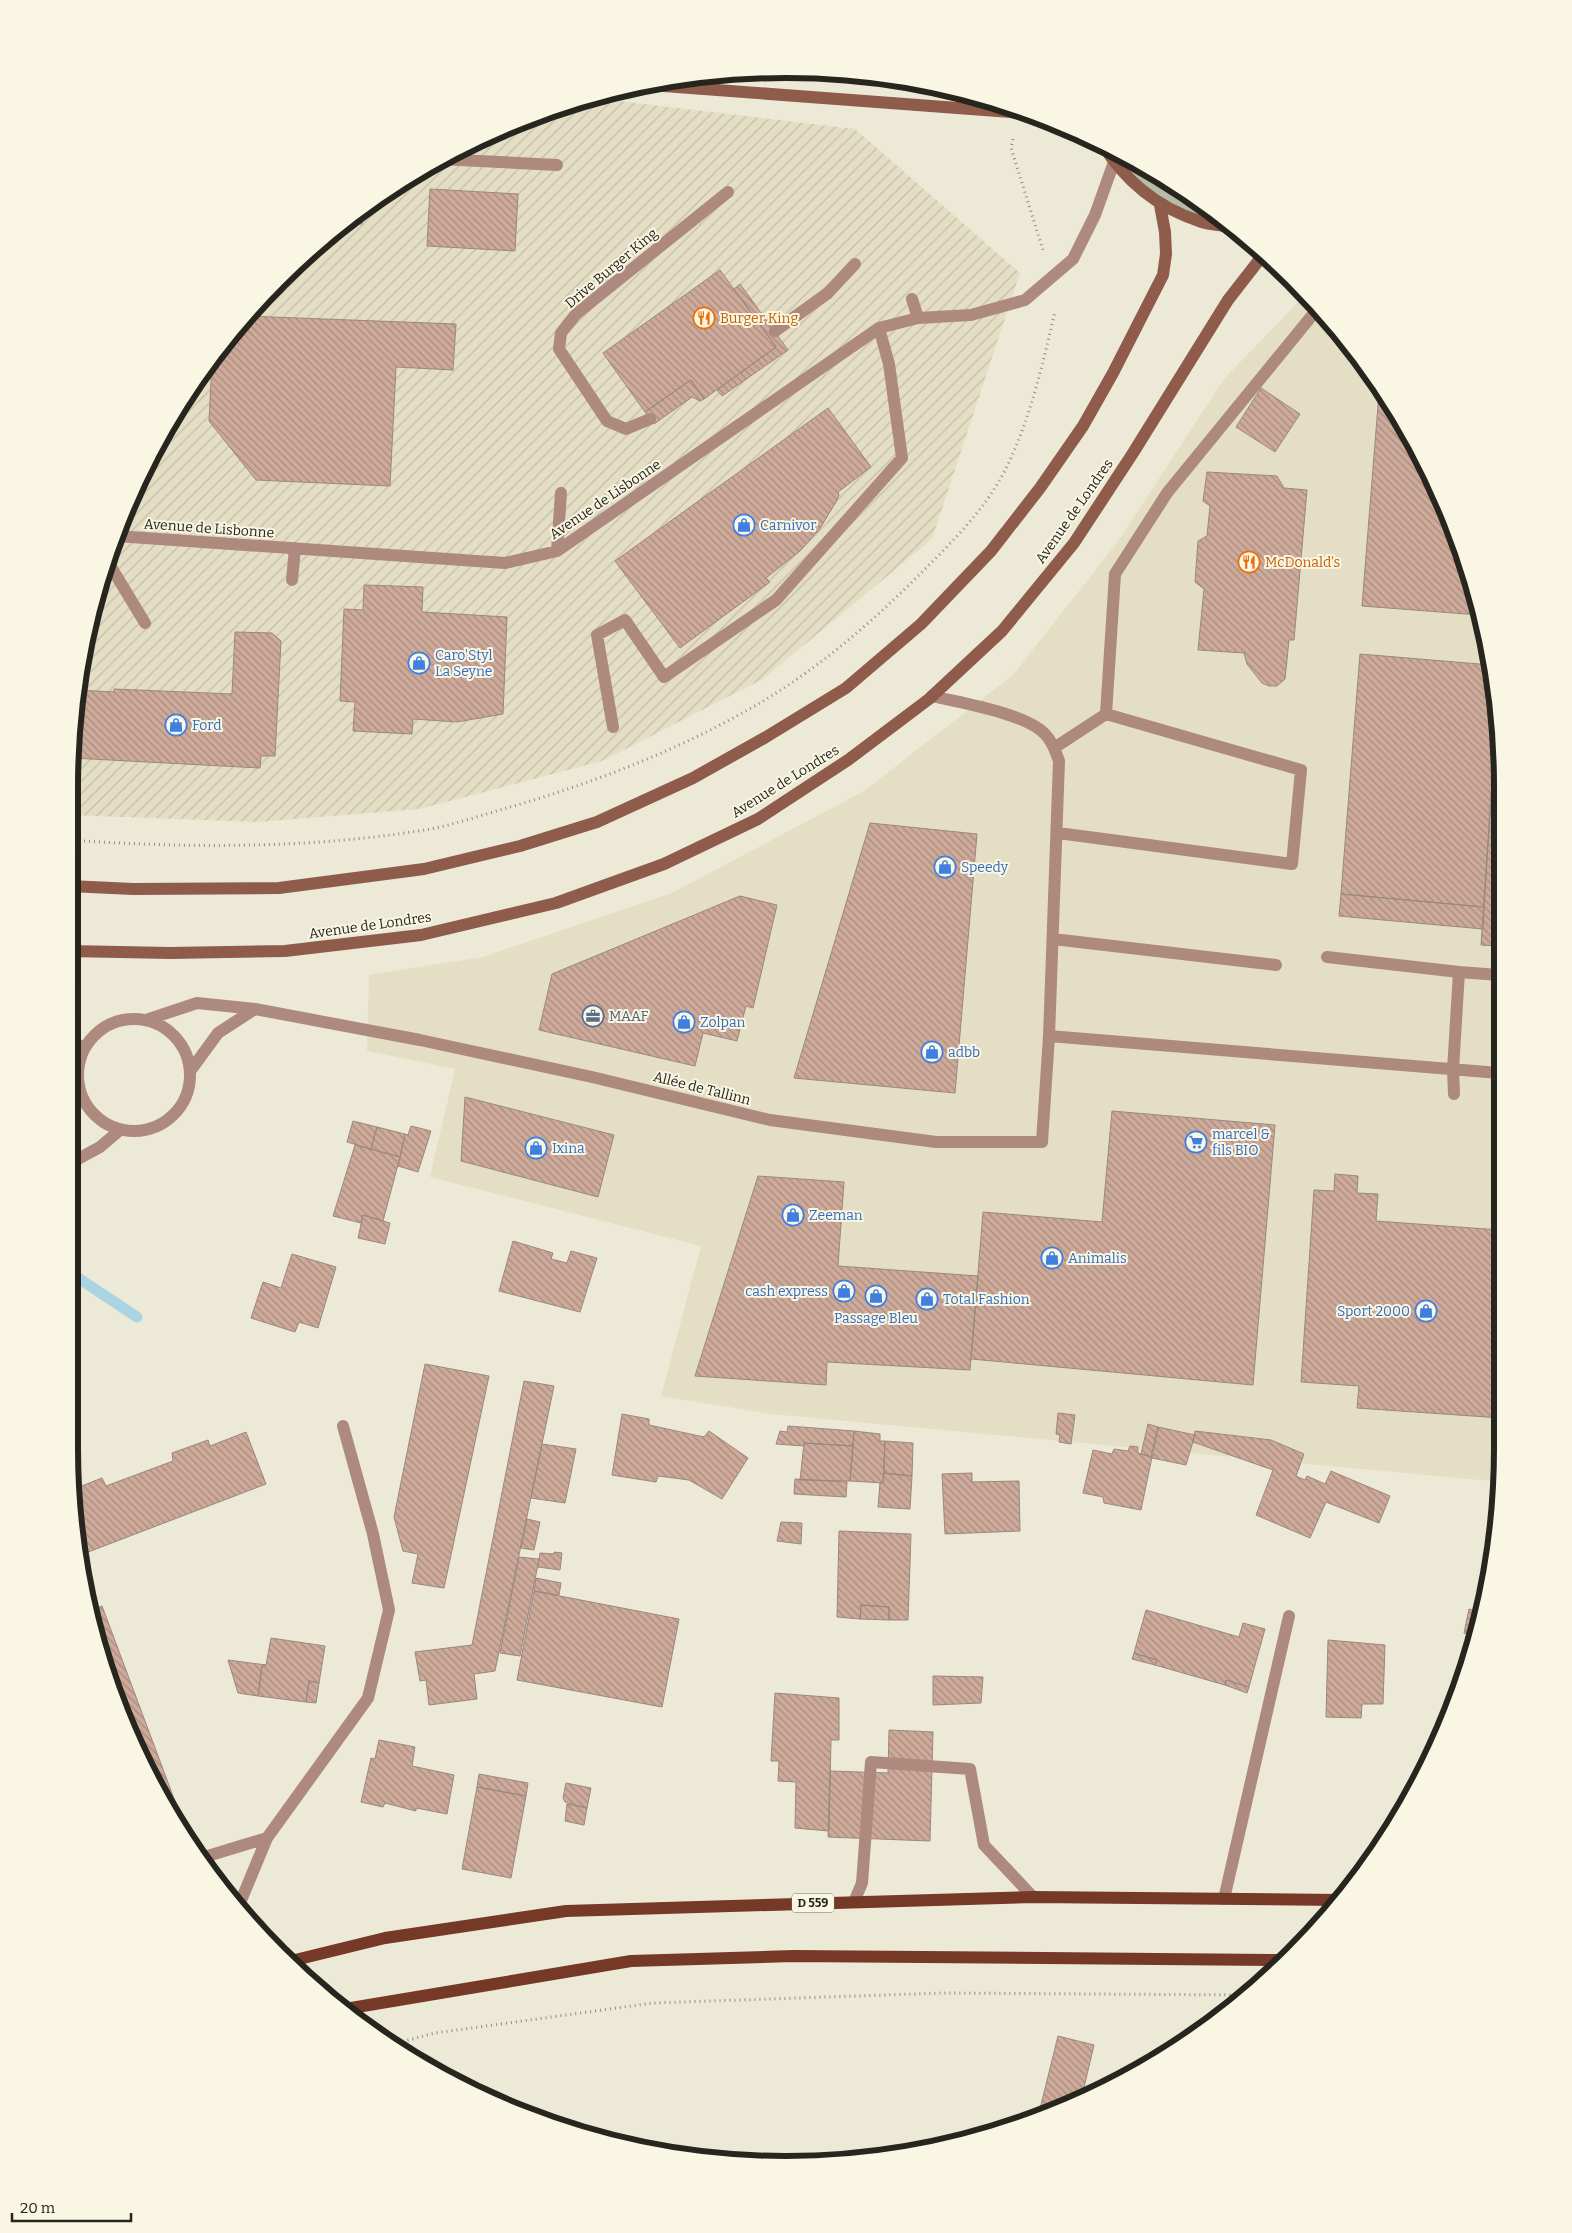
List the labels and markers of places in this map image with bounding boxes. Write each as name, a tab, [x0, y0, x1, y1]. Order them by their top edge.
restaurant icon: Burger King	[692, 306, 716, 330]
place label: Burger King	[720, 310, 798, 327]
shop icon: Carnivor	[732, 513, 756, 537]
place label: Carnivor	[760, 517, 817, 534]
restaurant icon: McDonald's	[1237, 550, 1261, 574]
place label: McDonald's	[1265, 554, 1340, 571]
place label: Caro'Styl La Seyne	[435, 647, 492, 680]
shop icon: Caro'Styl La Seyne	[407, 651, 431, 675]
shop icon: Ford	[164, 713, 188, 737]
place label: Ford	[192, 717, 221, 734]
shop icon: Speedy	[933, 855, 957, 879]
place label: Speedy	[961, 859, 1009, 876]
office icon: MAAF	[581, 1004, 605, 1028]
place label: MAAF	[609, 1008, 649, 1025]
shop icon: Zolpan	[672, 1010, 696, 1034]
place label: Zolpan	[700, 1014, 746, 1031]
shop icon: adbb	[920, 1040, 944, 1064]
place label: adbb	[948, 1044, 980, 1061]
place label: marcel & fils BIO	[1212, 1126, 1270, 1159]
supermarket icon: marcel & fils BIO	[1184, 1130, 1208, 1154]
shop icon: Ixina	[524, 1136, 548, 1160]
place label: Ixina	[552, 1140, 585, 1157]
shop icon: Zeeman	[781, 1203, 805, 1227]
place label: Zeeman	[809, 1207, 863, 1224]
shop icon: Animalis	[1040, 1246, 1064, 1270]
place label: Animalis	[1068, 1250, 1127, 1267]
shop icon: cash express	[832, 1279, 856, 1303]
place label: cash express	[745, 1283, 828, 1300]
shop icon: Passage Bleu	[864, 1284, 888, 1308]
shop icon: Total Fashion	[915, 1287, 939, 1311]
place label: Total Fashion	[943, 1291, 1030, 1308]
shop icon: Sport 2000	[1414, 1299, 1438, 1323]
place label: Sport 2000	[1337, 1303, 1410, 1320]
place label: Passage Bleu	[834, 1310, 918, 1327]

